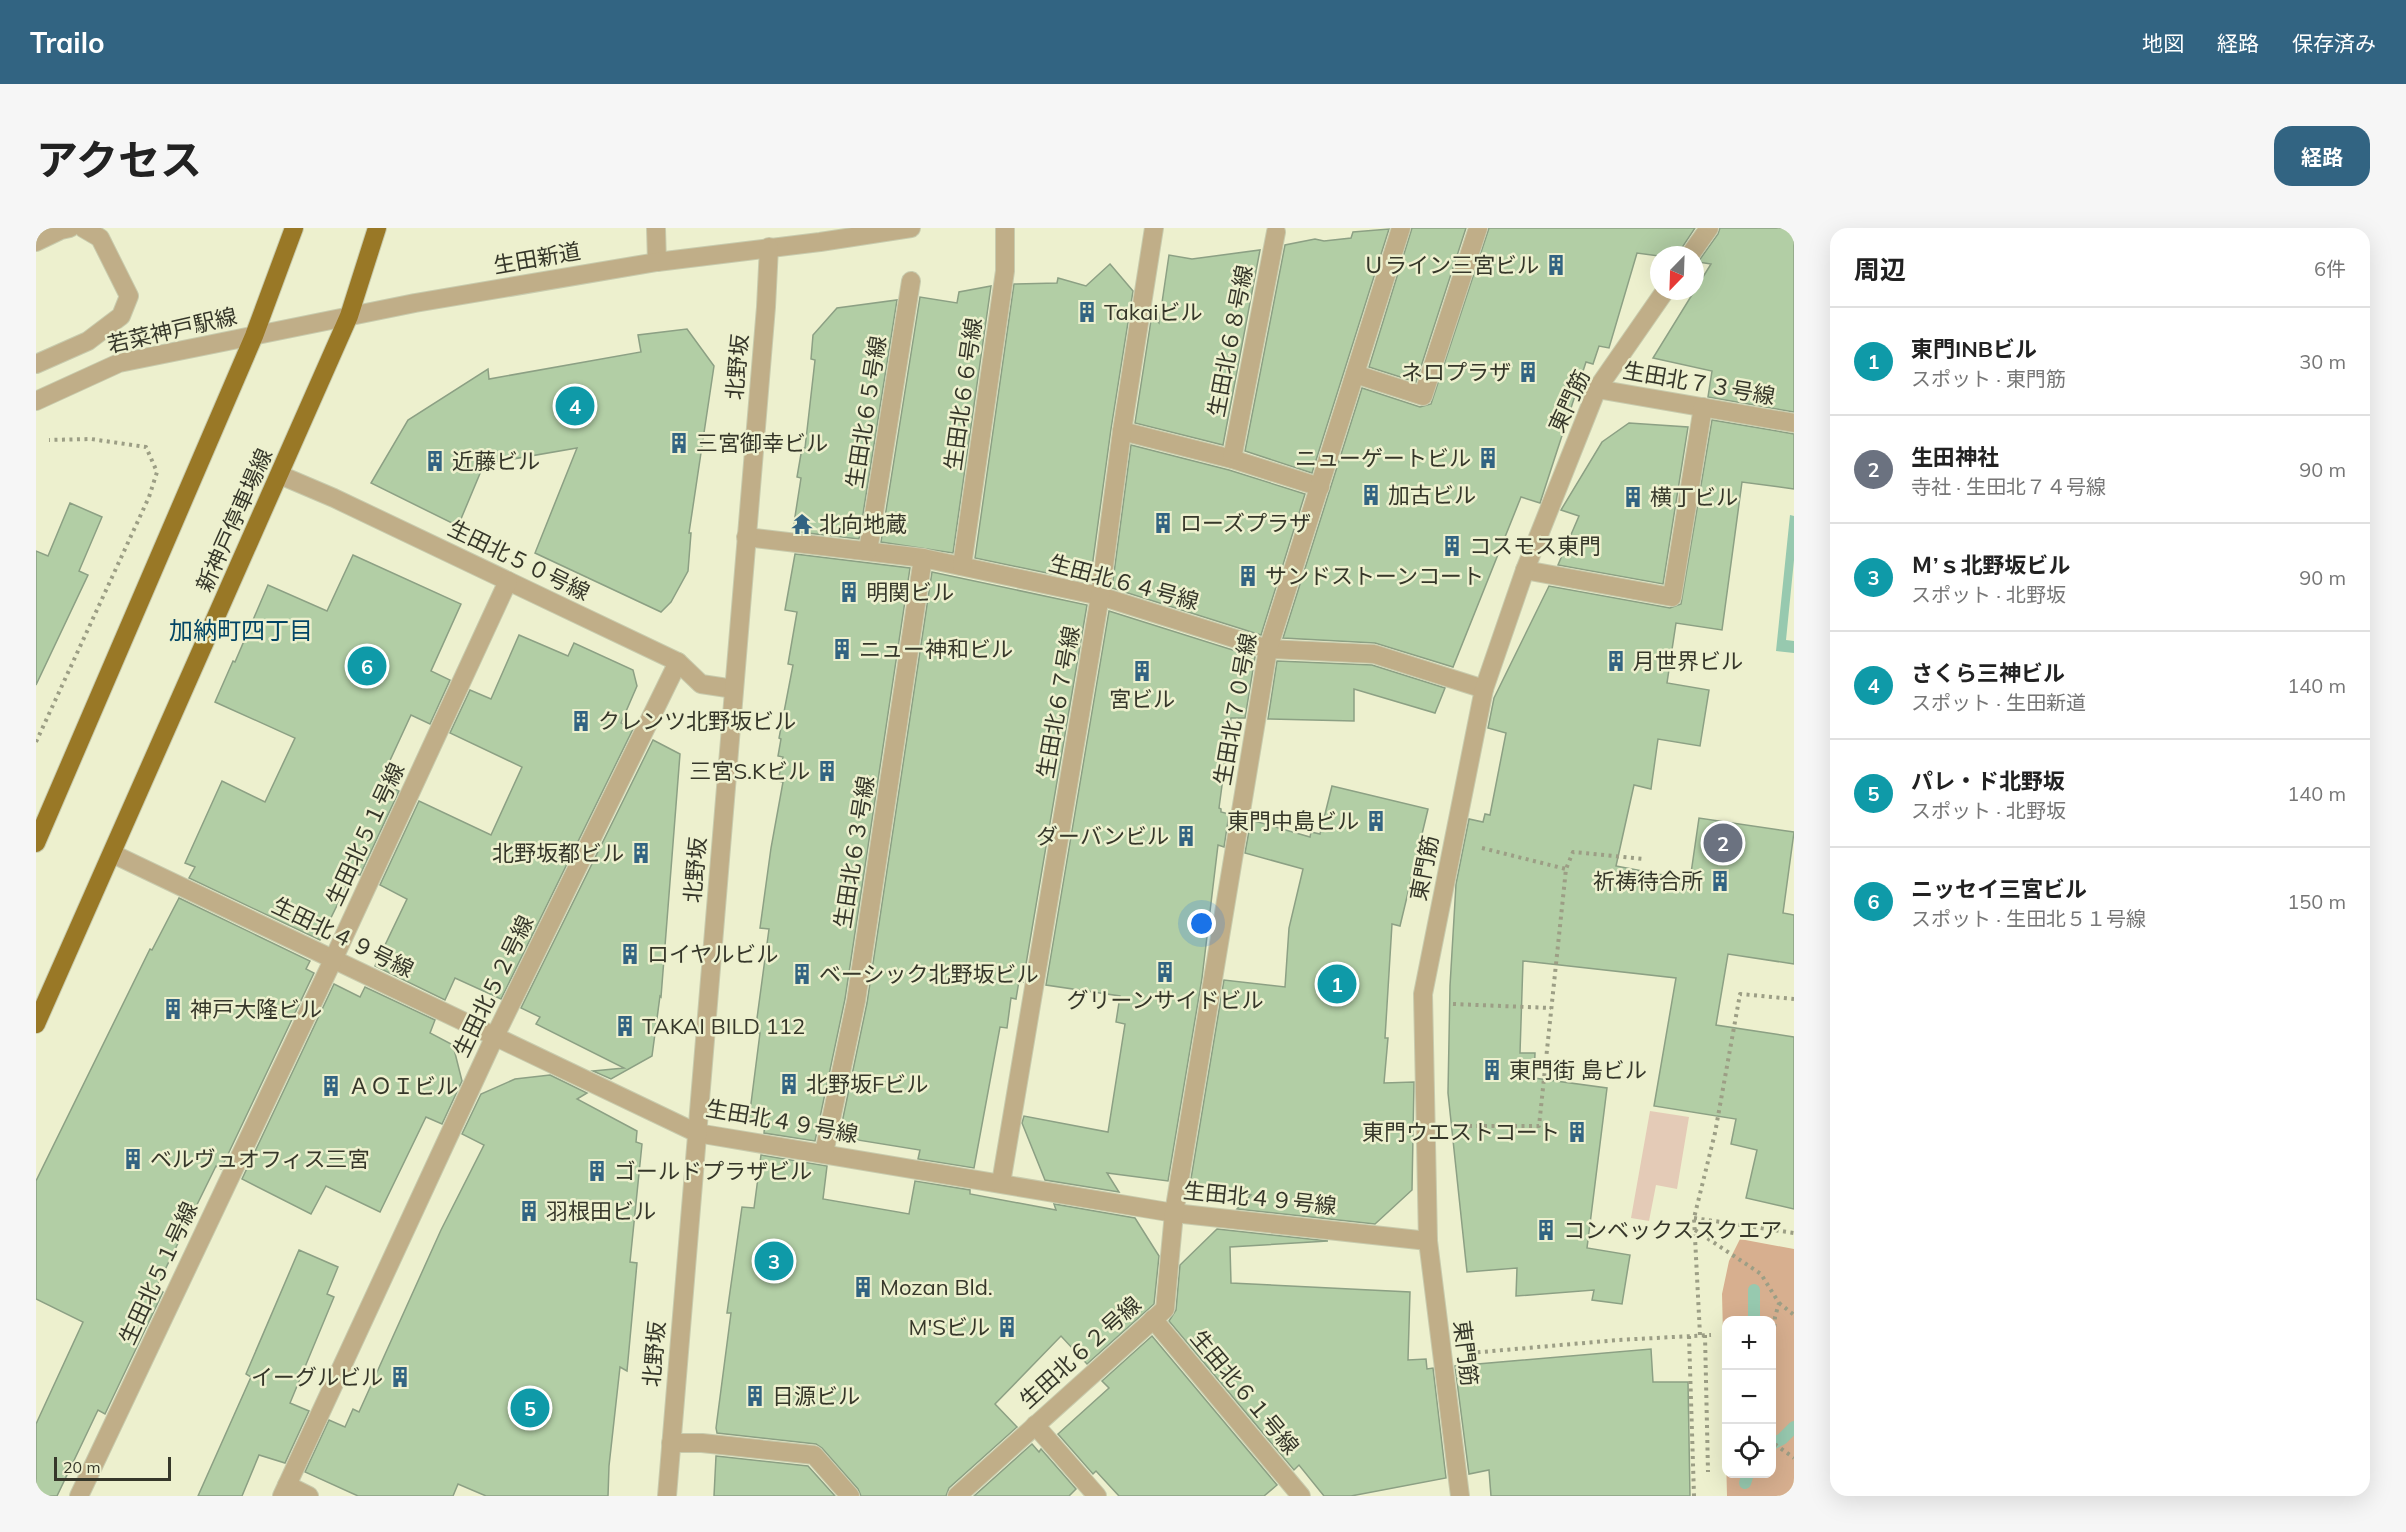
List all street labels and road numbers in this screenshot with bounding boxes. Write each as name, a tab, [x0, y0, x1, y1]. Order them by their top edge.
street label: 生田新道	[491, 237, 583, 279]
street label: 生田北６８号線	[1202, 263, 1258, 419]
street label: 若菜神戸駅線	[105, 302, 239, 358]
street label: 生田北６６号線	[938, 316, 988, 472]
street label: 北野坂	[720, 333, 754, 401]
street label: 生田北６５号線	[840, 334, 892, 490]
street label: 生田北７３号線	[1621, 356, 1777, 410]
street label: 東門筋	[1542, 365, 1596, 437]
street label: 新神戸停車場線	[190, 444, 278, 596]
street label: 生田北５０号線	[444, 514, 594, 606]
street label: 生田北６４号線	[1046, 549, 1202, 615]
street label: 生田北６７号線	[1031, 624, 1085, 780]
street label: 生田北７０号線	[1208, 631, 1262, 787]
street label: 生田北５１号線	[320, 758, 410, 910]
street label: 生田北６３号線	[828, 774, 880, 930]
street label: 東門筋	[1404, 833, 1444, 903]
street label: 北野坂	[678, 836, 712, 904]
street label: 生田北４９号線	[268, 891, 418, 983]
street label: 生田北５２号線	[447, 911, 539, 1061]
street label: 生田北４９号線	[704, 1094, 860, 1148]
street label: 生田北４９号線	[1182, 1176, 1338, 1220]
street label: 生田北５１号線	[113, 1197, 203, 1349]
street label: 生田北６２号線	[1013, 1290, 1147, 1414]
street label: 東門筋	[1448, 1319, 1484, 1387]
street label: 北野坂	[637, 1320, 671, 1388]
street label: 生田北６１号線	[1185, 1324, 1305, 1460]

